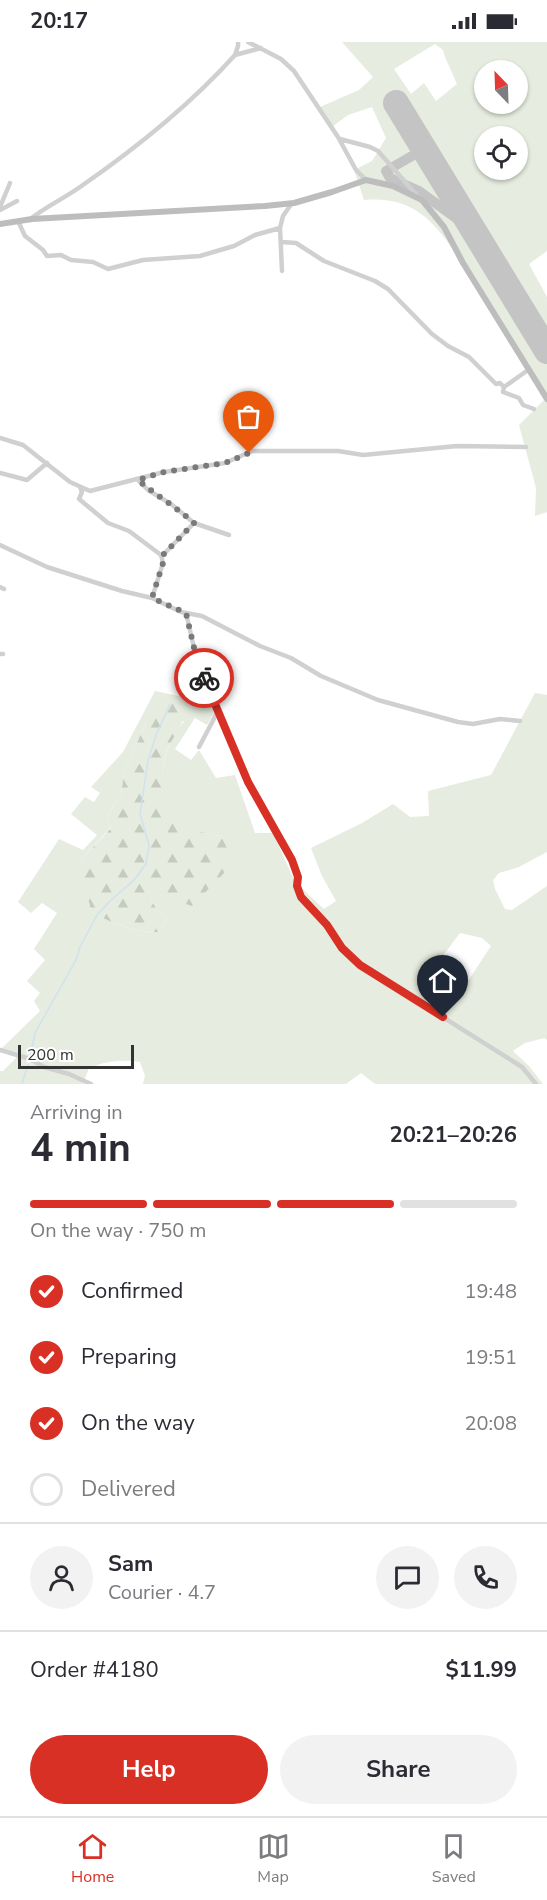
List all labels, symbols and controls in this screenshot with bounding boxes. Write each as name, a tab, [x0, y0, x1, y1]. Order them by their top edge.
text: 20:17	[30, 6, 88, 36]
north arrow	[474, 60, 528, 114]
map controls	[474, 60, 528, 180]
button: locate	[474, 126, 528, 180]
pin	[223, 391, 274, 453]
icon: bag	[232, 400, 265, 433]
courier	[174, 648, 234, 708]
icon: bike	[188, 662, 221, 695]
pin	[417, 955, 468, 1017]
icon: home	[426, 964, 459, 997]
scale bar	[18, 1042, 134, 1070]
text: 200 m	[27, 1044, 74, 1066]
text: Arriving in	[30, 1099, 123, 1126]
text: 20:21–20:26	[389, 1120, 517, 1150]
text: 4 min	[30, 1122, 131, 1175]
text: On the way · 750 m	[30, 1217, 206, 1244]
icon: check	[30, 1275, 63, 1308]
text: Confirmed	[81, 1276, 183, 1306]
text: 19:48	[464, 1278, 517, 1305]
icon: check	[30, 1341, 63, 1374]
text: Preparing	[81, 1342, 177, 1372]
text: 19:51	[464, 1344, 517, 1371]
icon: check	[30, 1407, 63, 1440]
text: On the way	[81, 1408, 195, 1438]
text: 20:08	[464, 1410, 517, 1437]
text: Delivered	[81, 1474, 176, 1504]
button: person	[30, 1546, 93, 1609]
button: chat	[376, 1546, 439, 1609]
button: phone	[454, 1546, 517, 1609]
text: Sam	[108, 1549, 153, 1579]
text: Courier · 4.7	[108, 1579, 216, 1606]
text: Order #4180	[30, 1655, 159, 1685]
text: $11.99	[446, 1655, 517, 1685]
button: Help	[30, 1735, 268, 1804]
button: Share	[280, 1735, 517, 1804]
tab: Home	[71, 1830, 114, 1888]
tab: Map	[257, 1830, 290, 1888]
tab: Saved	[432, 1830, 476, 1888]

